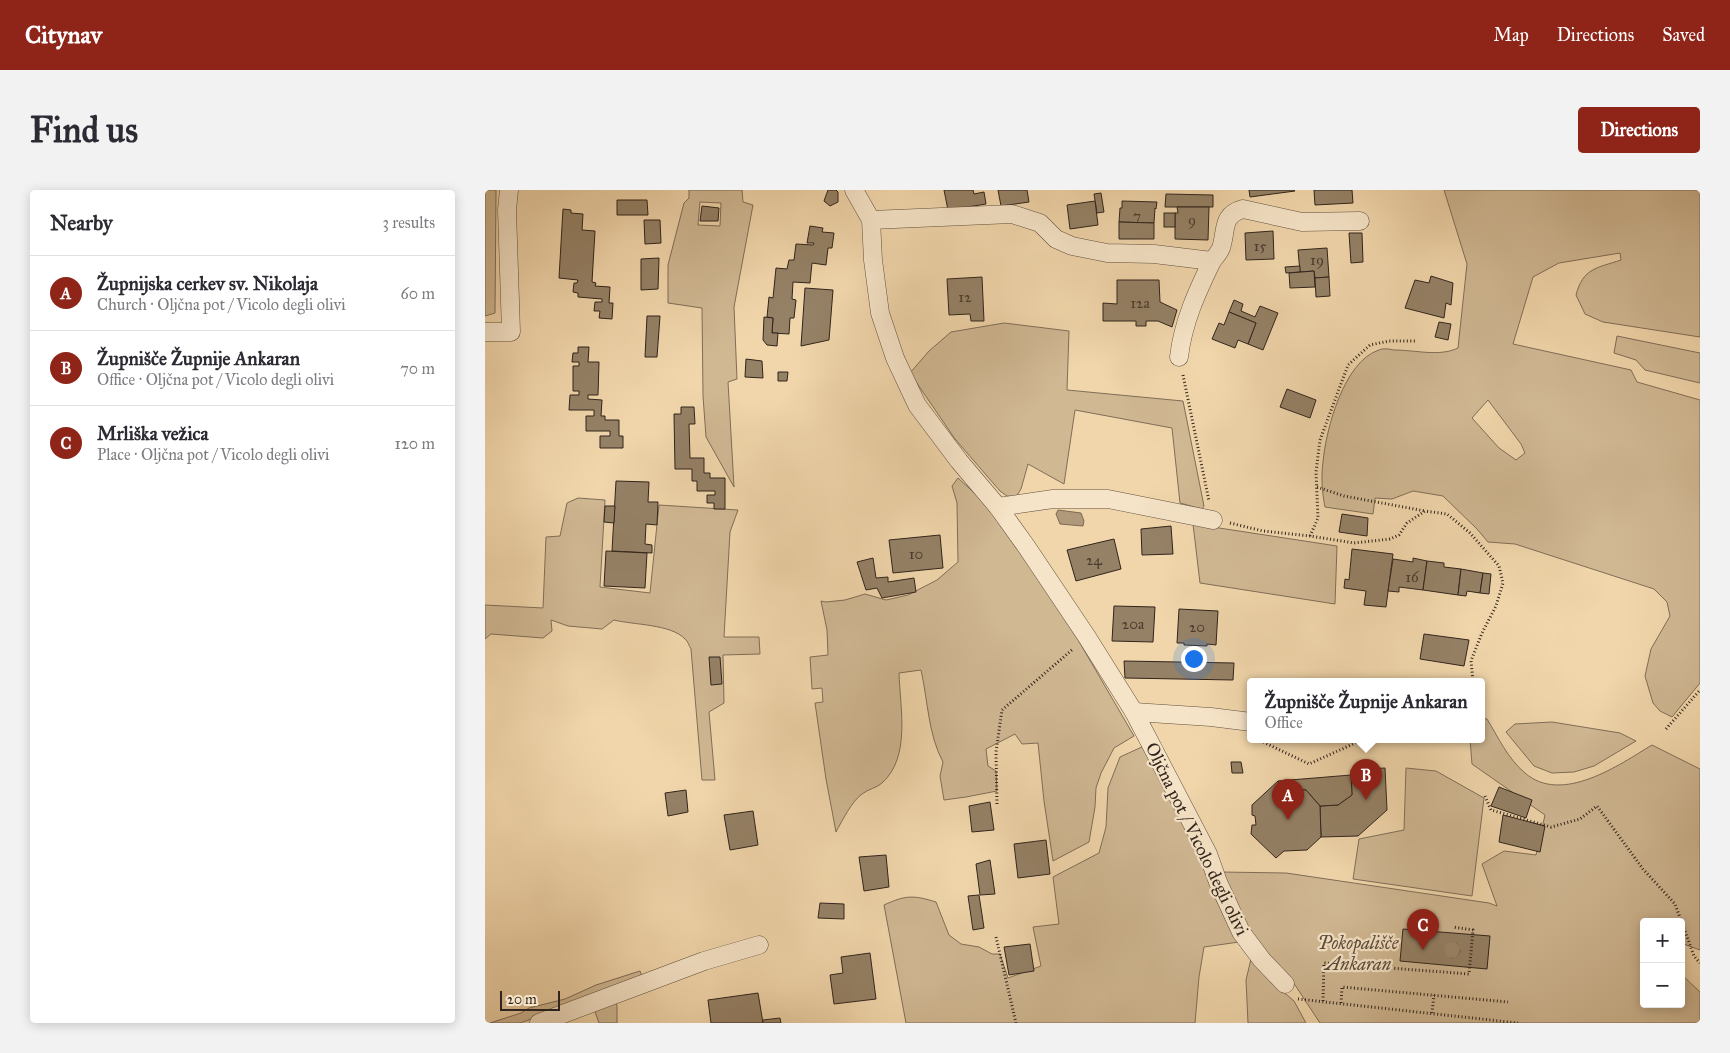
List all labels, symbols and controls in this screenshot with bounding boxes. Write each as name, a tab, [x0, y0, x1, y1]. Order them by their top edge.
text: Citynav	[25, 20, 102, 50]
text: Map	[1493, 24, 1529, 46]
text: Directions	[1557, 24, 1634, 46]
text: Saved	[1662, 24, 1705, 46]
button: Directions	[1578, 107, 1700, 153]
text: Find us	[30, 109, 138, 152]
house number: 7	[1133, 207, 1141, 225]
text: Nearby	[50, 210, 113, 236]
house number: 9	[1188, 211, 1196, 229]
text: 3 results	[382, 213, 435, 232]
house number: 15	[1254, 237, 1266, 255]
house number: 19	[1310, 251, 1324, 269]
text: Župnijska cerkev sv. Nikolaja	[97, 272, 318, 295]
text: A	[61, 284, 71, 303]
text: 60 m	[401, 284, 435, 303]
house number: 12	[958, 288, 972, 306]
house number: 12a	[1130, 294, 1150, 312]
text: Church · Oljčna pot / Vicolo degli olivi	[97, 295, 346, 314]
text: Župnišče Župnije Ankaran	[97, 347, 300, 370]
text: B	[61, 359, 71, 378]
text: 70 m	[400, 359, 435, 378]
text: Office · Oljčna pot / Vicolo degli olivi	[97, 370, 334, 389]
text: Mrliška vežica	[97, 422, 209, 445]
text: C	[61, 434, 71, 453]
text: 120 m	[395, 434, 435, 453]
text: Place · Oljčna pot / Vicolo degli olivi	[97, 445, 329, 464]
house number: 10	[909, 545, 923, 563]
house number: 24	[1086, 551, 1103, 569]
house number: 16	[1405, 568, 1420, 586]
house number: 20a	[1122, 615, 1145, 633]
house number: 20	[1189, 618, 1205, 636]
your location	[1181, 646, 1207, 672]
popup	[1247, 678, 1485, 743]
text: Župnišče Župnije Ankaran	[1265, 690, 1467, 713]
text: Office	[1265, 713, 1303, 732]
street label: Oljčna pot / Vicolo degli olivi	[1140, 739, 1253, 940]
pin: B	[1350, 759, 1382, 800]
pin: A	[1272, 779, 1304, 820]
pin: C	[1407, 909, 1439, 950]
map controls	[1640, 918, 1685, 1008]
button: +	[1640, 918, 1685, 963]
park label: Pokopališče Ankaran	[1318, 932, 1400, 975]
button: −	[1640, 963, 1685, 1008]
scale bar	[500, 988, 560, 1011]
text: 20 m	[507, 991, 537, 1008]

